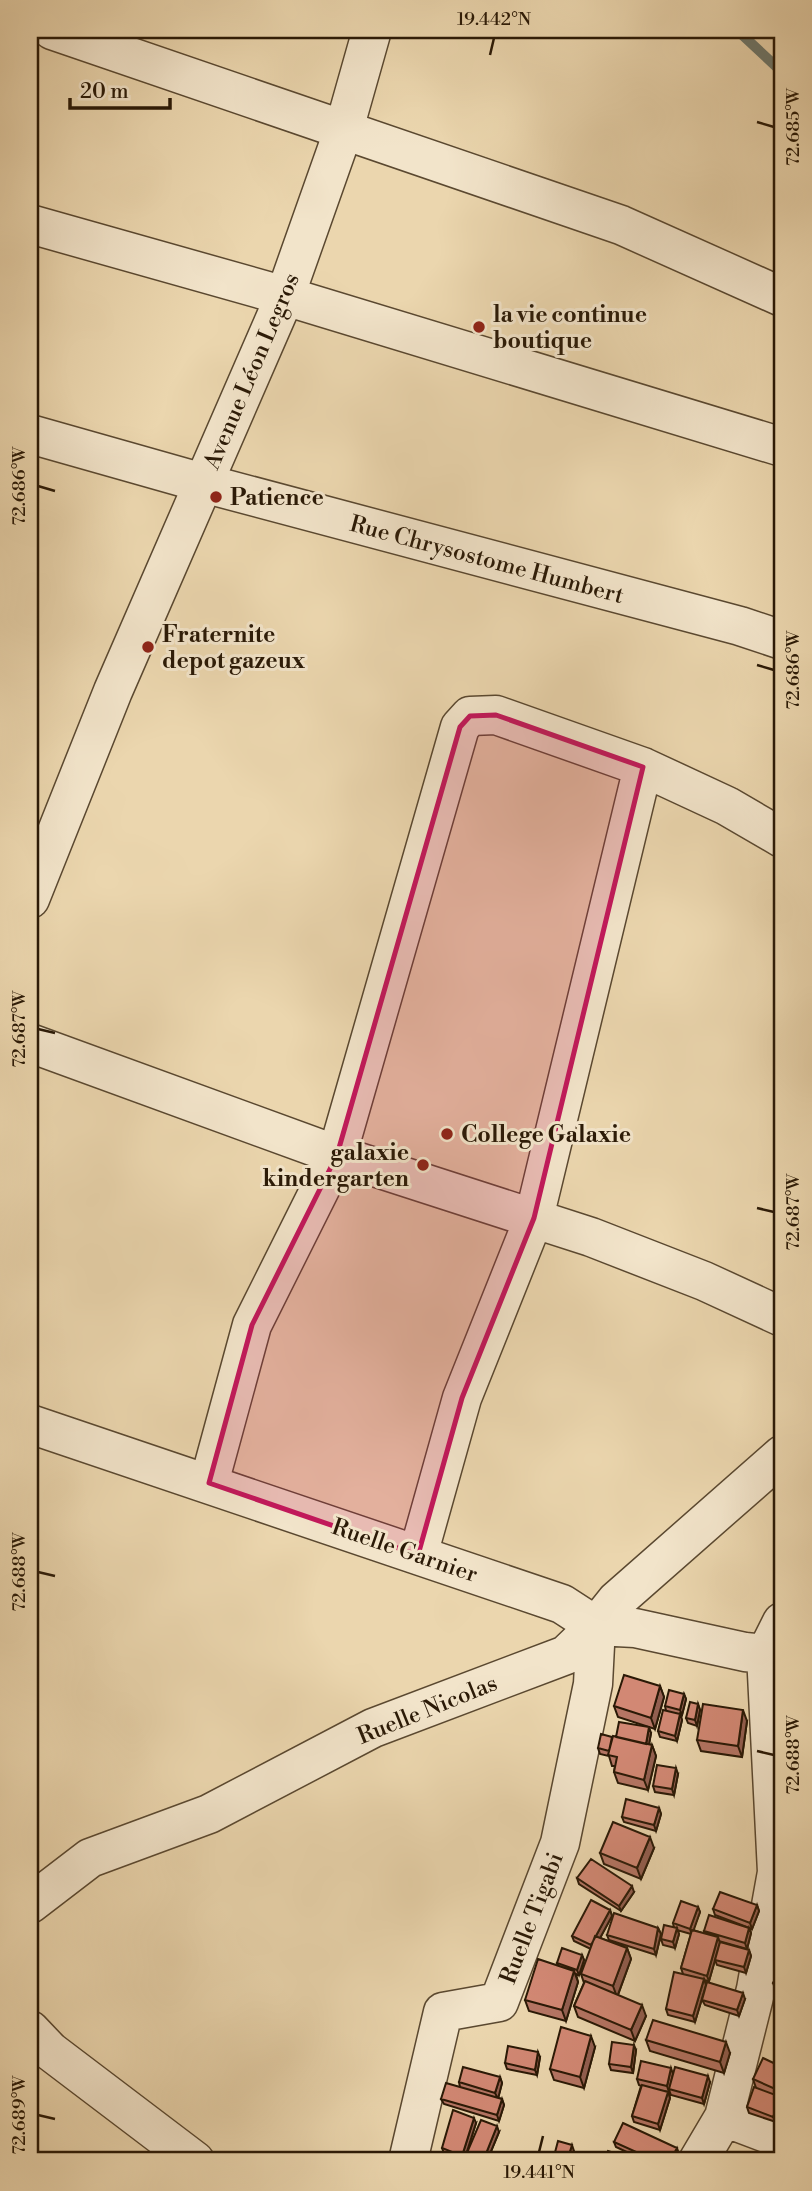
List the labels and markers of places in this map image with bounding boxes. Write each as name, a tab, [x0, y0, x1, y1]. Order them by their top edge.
place label: la vie continue boutique	[493, 301, 647, 355]
marker: la vie continue boutique	[471, 319, 487, 335]
place label: Patience	[230, 484, 324, 512]
marker: Patience	[208, 489, 224, 505]
place label: Fraternite depot gazeux	[162, 621, 306, 675]
marker: Fraternite depot gazeux	[140, 639, 156, 655]
place label: College Galaxie	[461, 1121, 631, 1149]
marker: College Galaxie	[439, 1126, 455, 1142]
place label: galaxie kindergarten	[262, 1139, 409, 1193]
marker: galaxie kindergarten	[415, 1157, 431, 1173]

